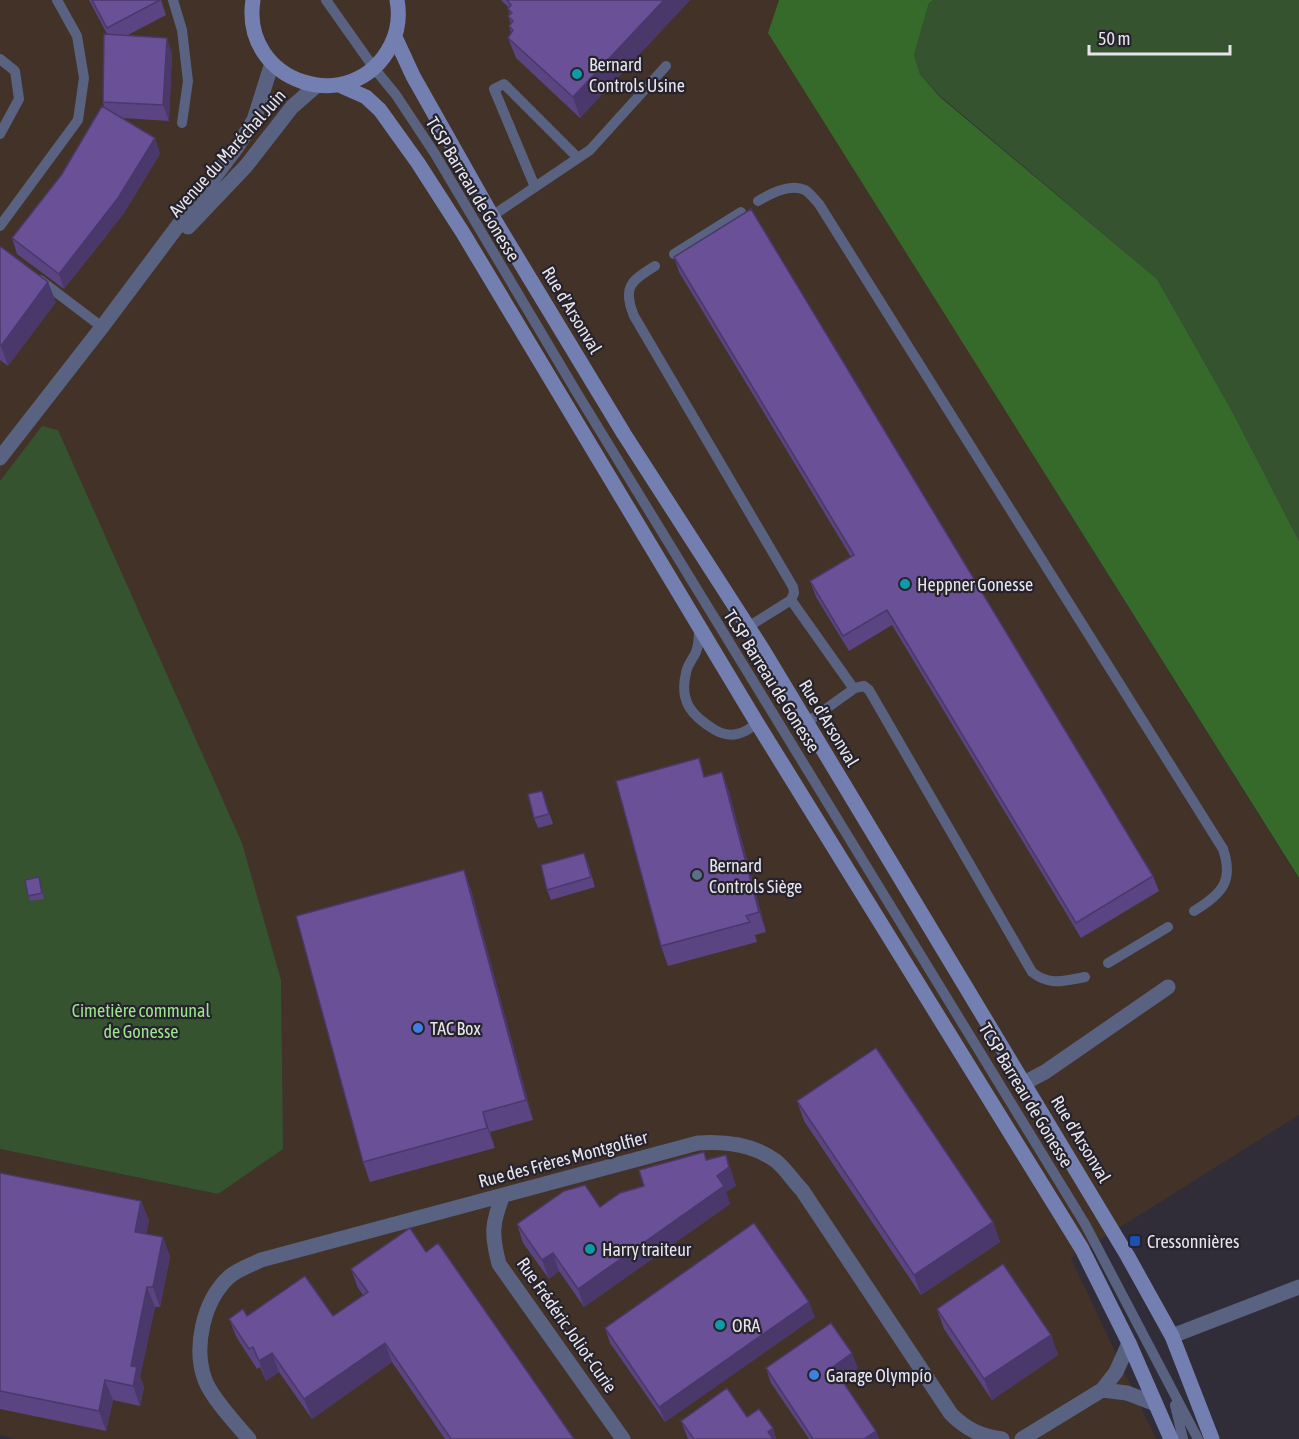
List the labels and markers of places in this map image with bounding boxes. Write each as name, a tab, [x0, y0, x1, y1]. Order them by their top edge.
place label: Bernard Controls Usine	[589, 54, 685, 96]
marker: Bernard Controls Usine	[570, 67, 584, 81]
place label: Heppner Gonesse	[917, 574, 1033, 595]
marker: Heppner Gonesse	[898, 577, 912, 591]
place label: Bernard Controls Siège	[709, 855, 802, 897]
marker: Bernard Controls Siège	[690, 868, 704, 882]
place label: TAC Box	[430, 1018, 481, 1039]
marker: TAC Box	[411, 1021, 425, 1035]
place label: Cressonnières	[1147, 1231, 1239, 1252]
marker: Cressonnières	[1128, 1234, 1142, 1248]
place label: Harry traiteur	[602, 1239, 692, 1260]
marker: Harry traiteur	[583, 1242, 597, 1256]
place label: ORA	[732, 1315, 761, 1336]
marker: ORA	[713, 1318, 727, 1332]
place label: Garage Olympío	[826, 1365, 932, 1386]
marker: Garage Olympío	[807, 1368, 821, 1382]

